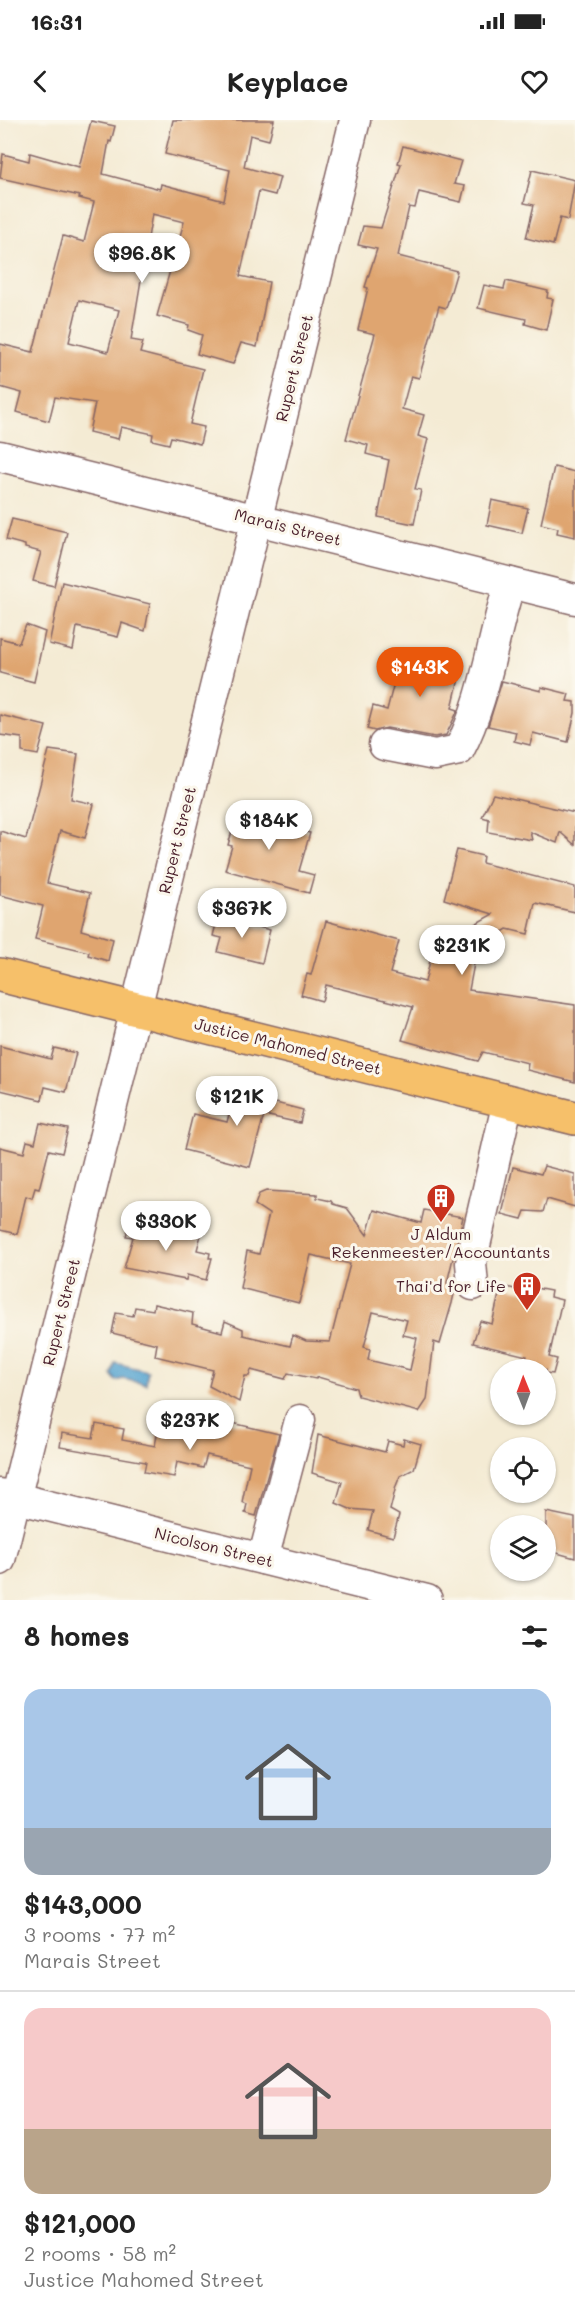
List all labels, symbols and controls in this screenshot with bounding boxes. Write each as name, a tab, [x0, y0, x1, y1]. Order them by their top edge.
text: 16:31	[30, 7, 83, 36]
text: Keyplace	[227, 64, 348, 99]
icon: back	[24, 65, 57, 98]
icon: heart	[518, 65, 551, 98]
pin: $96.8K	[93, 233, 191, 284]
text: $96.8K	[108, 239, 176, 265]
street label: Rupert Street	[270, 312, 317, 424]
street label: Marais Street	[232, 503, 344, 550]
pin: $143K	[378, 647, 462, 698]
text: $143K	[390, 653, 450, 679]
street label: Rupert Street	[153, 784, 200, 896]
pin: $184K	[227, 800, 311, 851]
text: $184K	[239, 806, 299, 832]
pin: $367K	[200, 888, 284, 939]
text: $367K	[212, 894, 272, 920]
pin: $231K	[420, 925, 504, 976]
text: $231K	[433, 931, 491, 957]
street label: Justice Mahomed Street	[193, 1012, 384, 1079]
pin: $121K	[195, 1076, 279, 1127]
text: $121K	[210, 1082, 264, 1108]
building icon: J Aldum Rekenmeester/Accountants	[425, 1182, 457, 1224]
pin: $330K	[124, 1201, 208, 1252]
text: $330K	[135, 1207, 197, 1233]
place label: J Aldum Rekenmeester/Accountants	[332, 1223, 550, 1262]
street label: Rupert Street	[37, 1256, 84, 1368]
building icon: Thai'd for Life	[511, 1270, 543, 1312]
place label: Thai'd for Life	[396, 1275, 506, 1296]
north arrow	[490, 1359, 556, 1425]
map controls	[490, 1359, 556, 1581]
pin: $237K	[148, 1400, 232, 1451]
text: $237K	[160, 1406, 220, 1432]
button: locate	[490, 1437, 556, 1503]
button: layers	[490, 1515, 556, 1581]
street label: Nicolson Street	[152, 1522, 276, 1571]
text: 8 homes	[24, 1619, 130, 1653]
icon: filters	[518, 1620, 551, 1653]
icon: home	[234, 1728, 342, 1836]
text: $143,000	[24, 1887, 142, 1921]
text: 3 rooms · 77 m²	[24, 1921, 175, 1947]
text: Marais Street	[24, 1947, 161, 1973]
icon: home	[234, 2047, 342, 2155]
text: $121,000	[24, 2206, 136, 2240]
text: 2 rooms · 58 m²	[24, 2240, 176, 2266]
text: Justice Mahomed Street	[24, 2266, 264, 2292]

